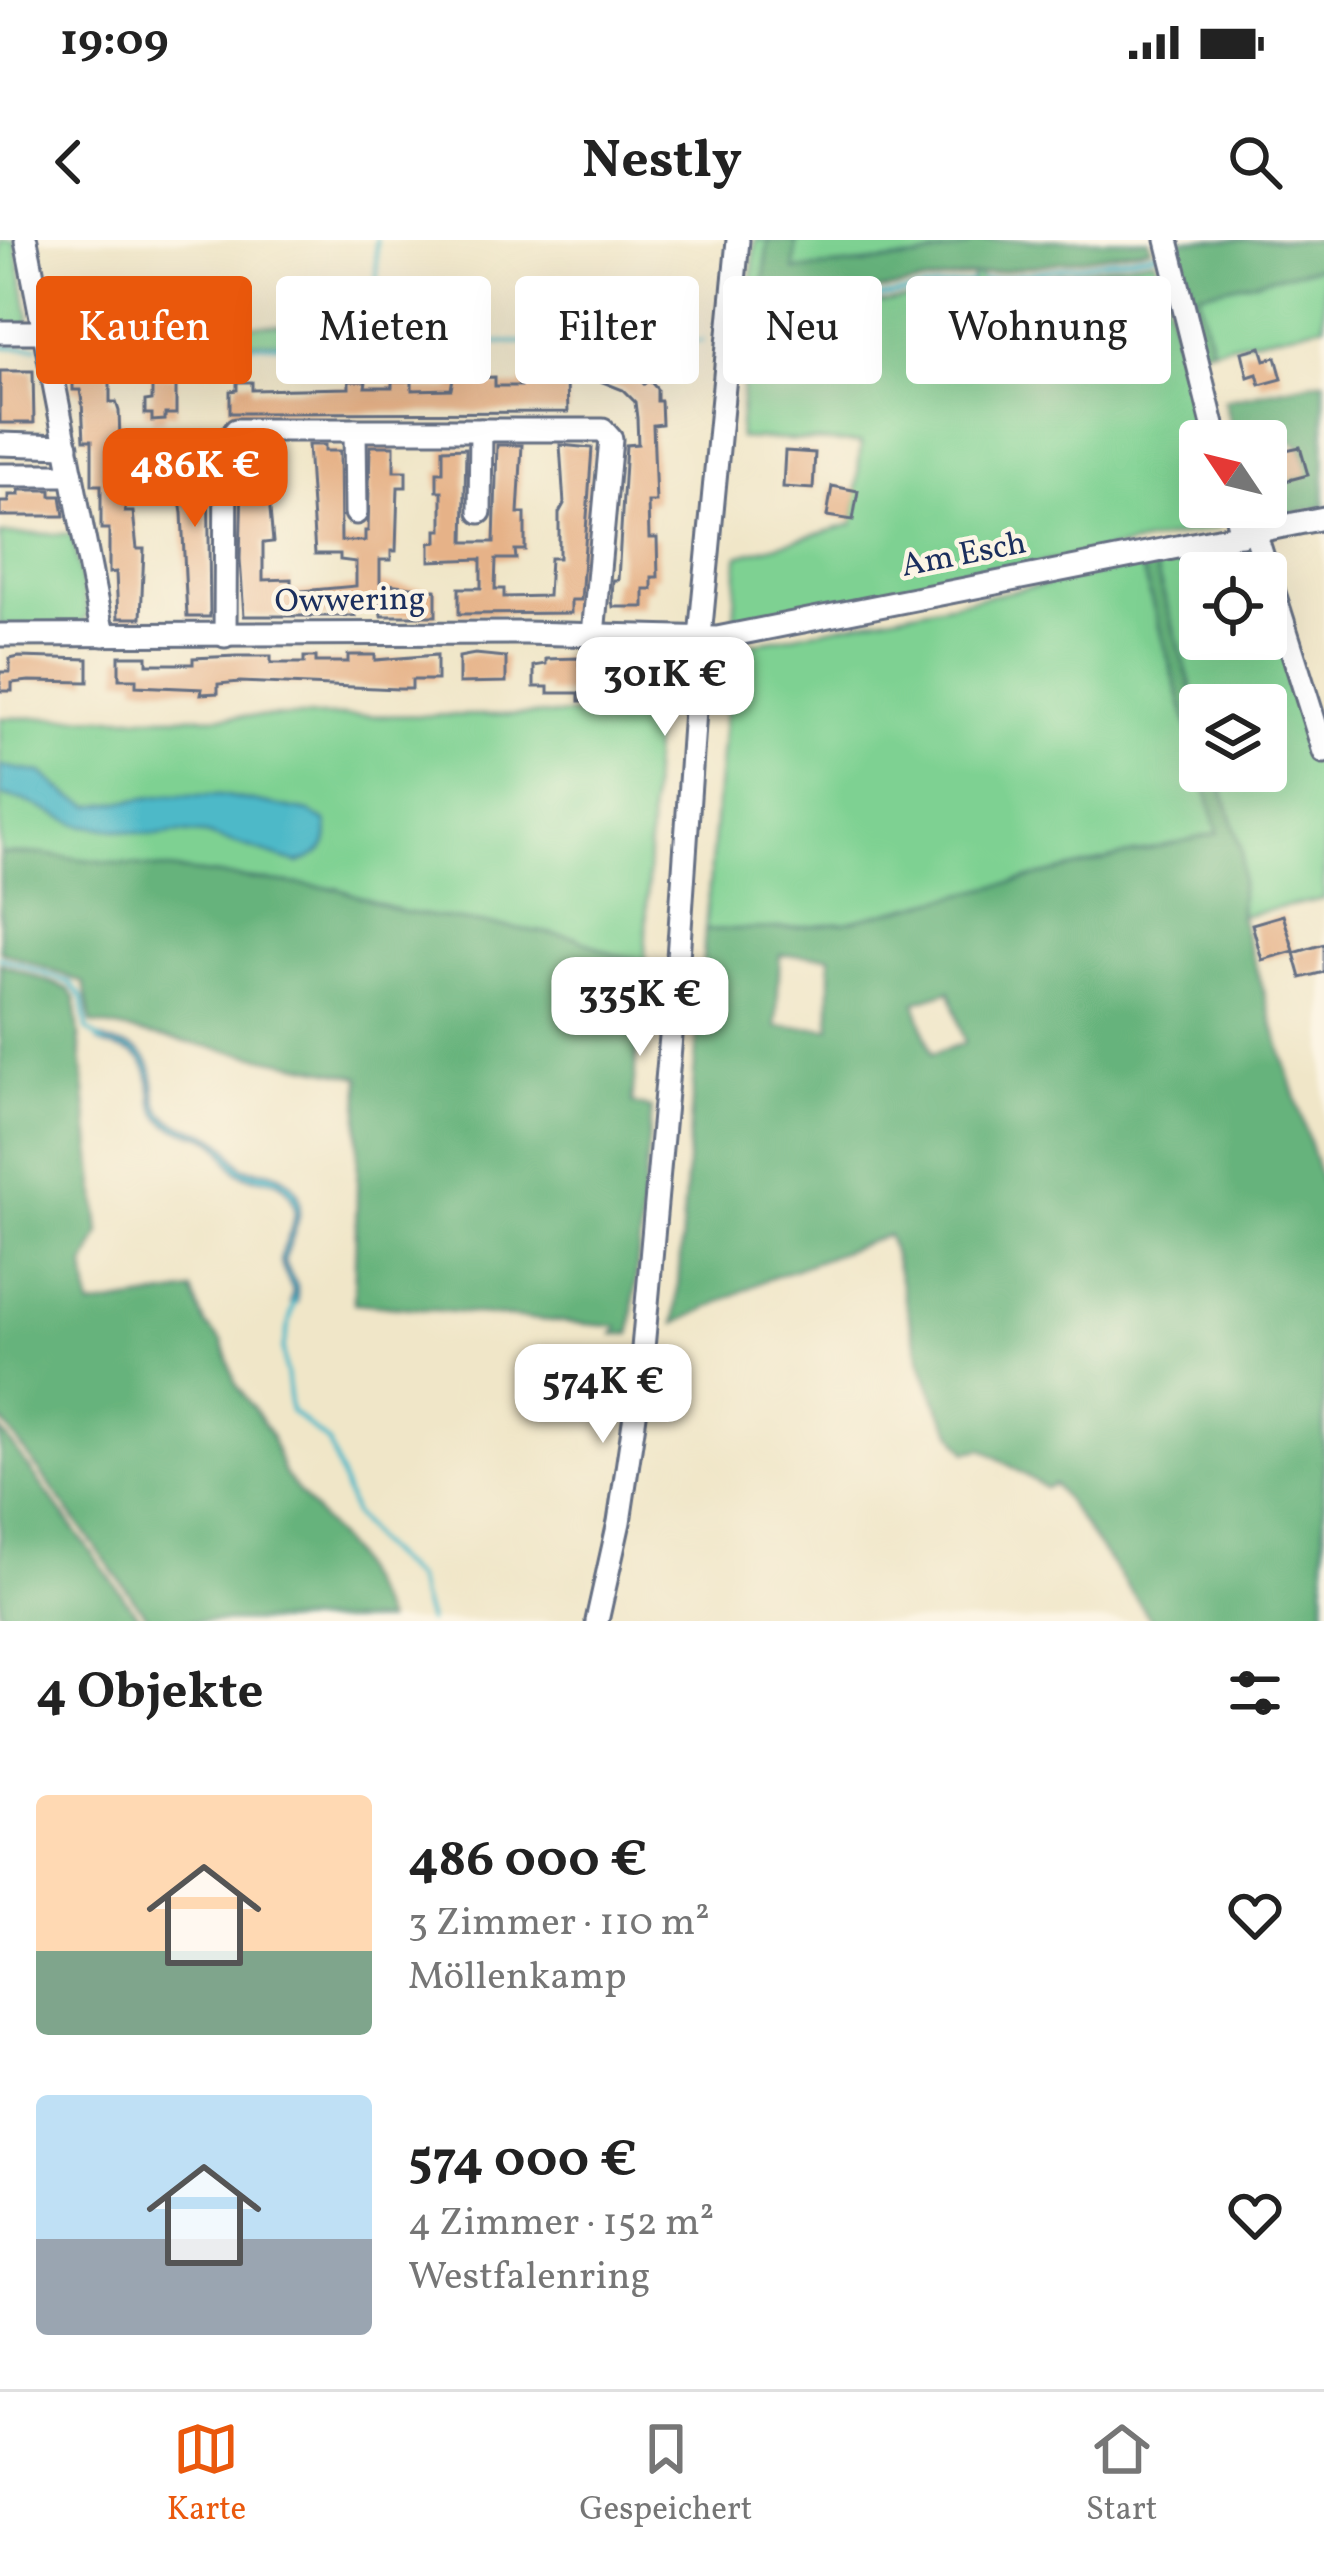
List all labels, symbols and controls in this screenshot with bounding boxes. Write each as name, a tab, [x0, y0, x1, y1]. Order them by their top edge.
text: 19:09	[60, 11, 169, 74]
text: Nestly	[582, 125, 742, 200]
icon: back	[36, 129, 102, 195]
icon: search	[1222, 129, 1288, 195]
chip: Kaufen	[36, 276, 252, 384]
chip: Mieten	[276, 276, 491, 384]
chip: Filter	[515, 276, 699, 384]
chip: Neu	[723, 276, 882, 384]
chip: Wohnung	[906, 276, 1171, 384]
north arrow	[1179, 420, 1287, 528]
map controls	[1179, 420, 1287, 792]
pin: 486K €	[97, 428, 293, 530]
text: 486K €	[130, 440, 260, 494]
street label: Am Esch	[897, 521, 1031, 591]
button: locate	[1179, 552, 1287, 660]
street label: Owwering	[274, 578, 426, 626]
pin: 301K €	[567, 637, 763, 739]
text: 301K €	[603, 649, 727, 703]
button: layers	[1179, 684, 1287, 792]
pin: 335K €	[542, 957, 738, 1059]
text: 335K €	[578, 969, 702, 1023]
pin: 574K €	[505, 1344, 701, 1446]
text: 574K €	[542, 1356, 664, 1410]
text: 4 Objekte	[36, 1658, 264, 1729]
icon: filters	[1222, 1660, 1288, 1726]
text: 486 000 €	[408, 1826, 647, 1897]
icon: home	[132, 1843, 276, 1987]
icon: heart	[1222, 1882, 1288, 1948]
text: 3 Zimmer · 110 m²	[408, 1897, 710, 1951]
text: Möllenkamp	[408, 1951, 627, 2005]
text: 574 000 €	[408, 2126, 637, 2197]
icon: home	[132, 2143, 276, 2287]
icon: heart	[1222, 2182, 1288, 2248]
text: 4 Zimmer · 152 m²	[408, 2197, 714, 2251]
text: Westfalenring	[408, 2251, 650, 2305]
tab: Karte	[167, 2416, 246, 2534]
tab: Gespeichert	[579, 2416, 752, 2534]
tab: Start	[1086, 2416, 1157, 2534]

